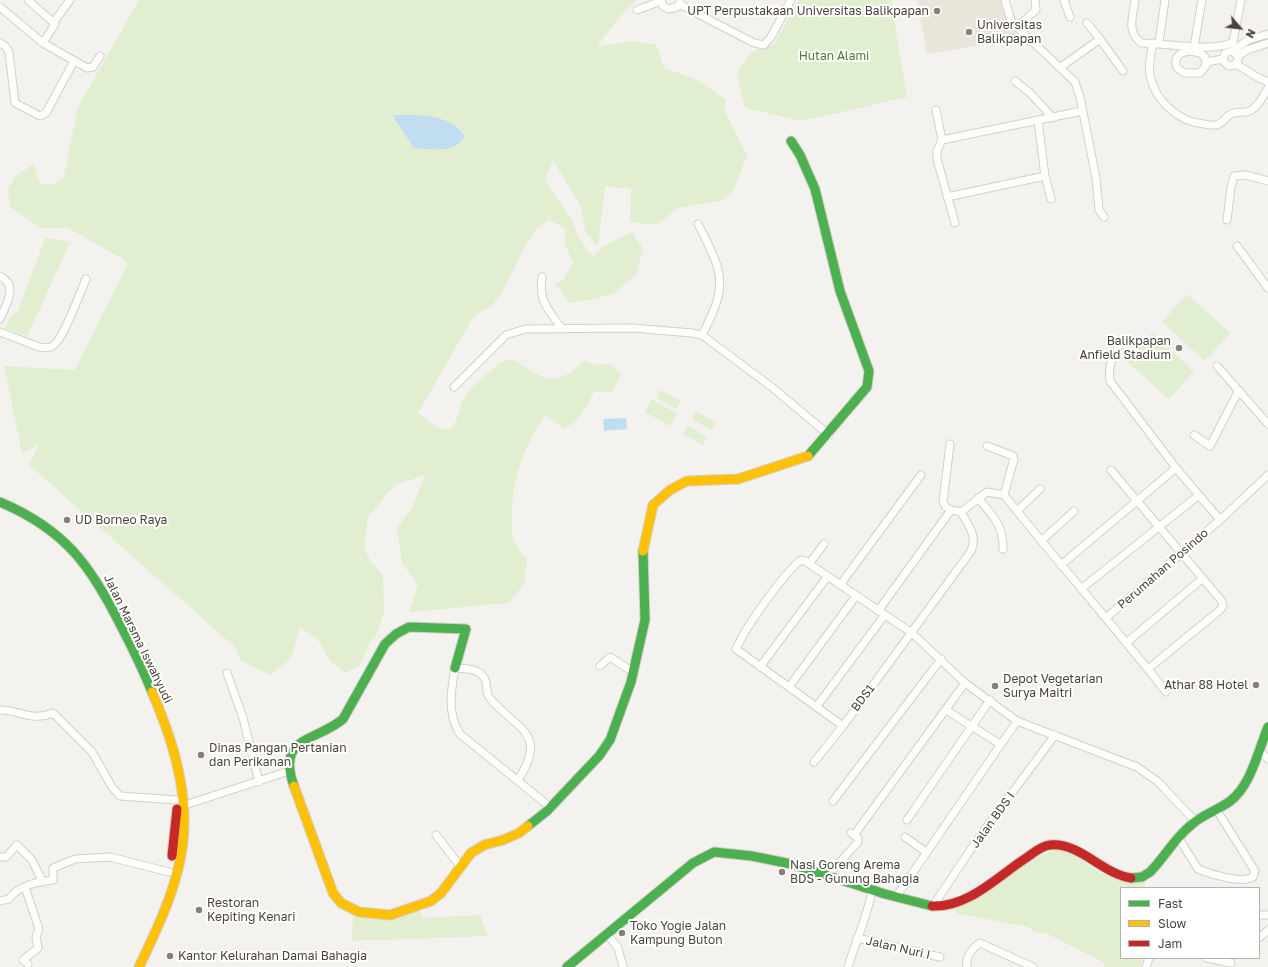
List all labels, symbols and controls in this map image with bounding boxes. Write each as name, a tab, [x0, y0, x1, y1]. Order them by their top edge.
place label: UPT Perpustakaan Universitas Balikpapan	[687, 4, 929, 18]
marker: UPT Perpustakaan Universitas Balikpapan	[932, 6, 942, 16]
north arrow	[1220, 8, 1260, 48]
place label: Universitas Balikpapan	[977, 18, 1042, 46]
marker: Universitas Balikpapan	[964, 27, 974, 37]
text: N	[1243, 27, 1259, 41]
park label: Hutan Alami	[799, 49, 869, 63]
place label: Balikpapan Anfield Stadium	[1079, 334, 1171, 362]
marker: Balikpapan Anfield Stadium	[1174, 343, 1184, 353]
place label: UD Borneo Raya	[75, 513, 167, 527]
marker: UD Borneo Raya	[62, 515, 72, 525]
street label: Perumahan Posindo	[1115, 526, 1211, 612]
street label: Jalan Marsma Iswahyudi	[101, 572, 175, 706]
place label: Depot Vegetarian Surya Maitri	[1003, 672, 1103, 700]
place label: Athar 88 Hotel	[1164, 678, 1248, 692]
marker: Athar 88 Hotel	[1251, 680, 1261, 690]
marker: Depot Vegetarian Surya Maitri	[990, 681, 1000, 691]
street label: BDS1	[848, 682, 878, 714]
place label: Dinas Pangan Pertanian dan Perikanan	[209, 741, 347, 769]
marker: Dinas Pangan Pertanian dan Perikanan	[196, 750, 206, 760]
street label: Jalan BDS I	[968, 789, 1018, 851]
place label: Nasi Goreng Arema BDS - Gunung Bahagia	[790, 858, 919, 886]
marker: Nasi Goreng Arema BDS - Gunung Bahagia	[777, 867, 787, 877]
legend	[1120, 887, 1260, 959]
place label: Restoran Kepiting Kenari	[207, 896, 295, 924]
text: Fast	[1158, 896, 1183, 911]
marker: Restoran Kepiting Kenari	[194, 905, 204, 915]
text: Slow	[1158, 916, 1186, 931]
place label: Toko Yogie Jalan Kampung Buton	[630, 919, 726, 947]
marker: Toko Yogie Jalan Kampung Buton	[617, 928, 627, 938]
street label: Jalan Nuri I	[864, 934, 932, 962]
text: Jam	[1158, 936, 1182, 951]
place label: Kantor Kelurahan Damai Bahagia	[178, 949, 367, 963]
marker: Kantor Kelurahan Damai Bahagia	[165, 951, 175, 961]

